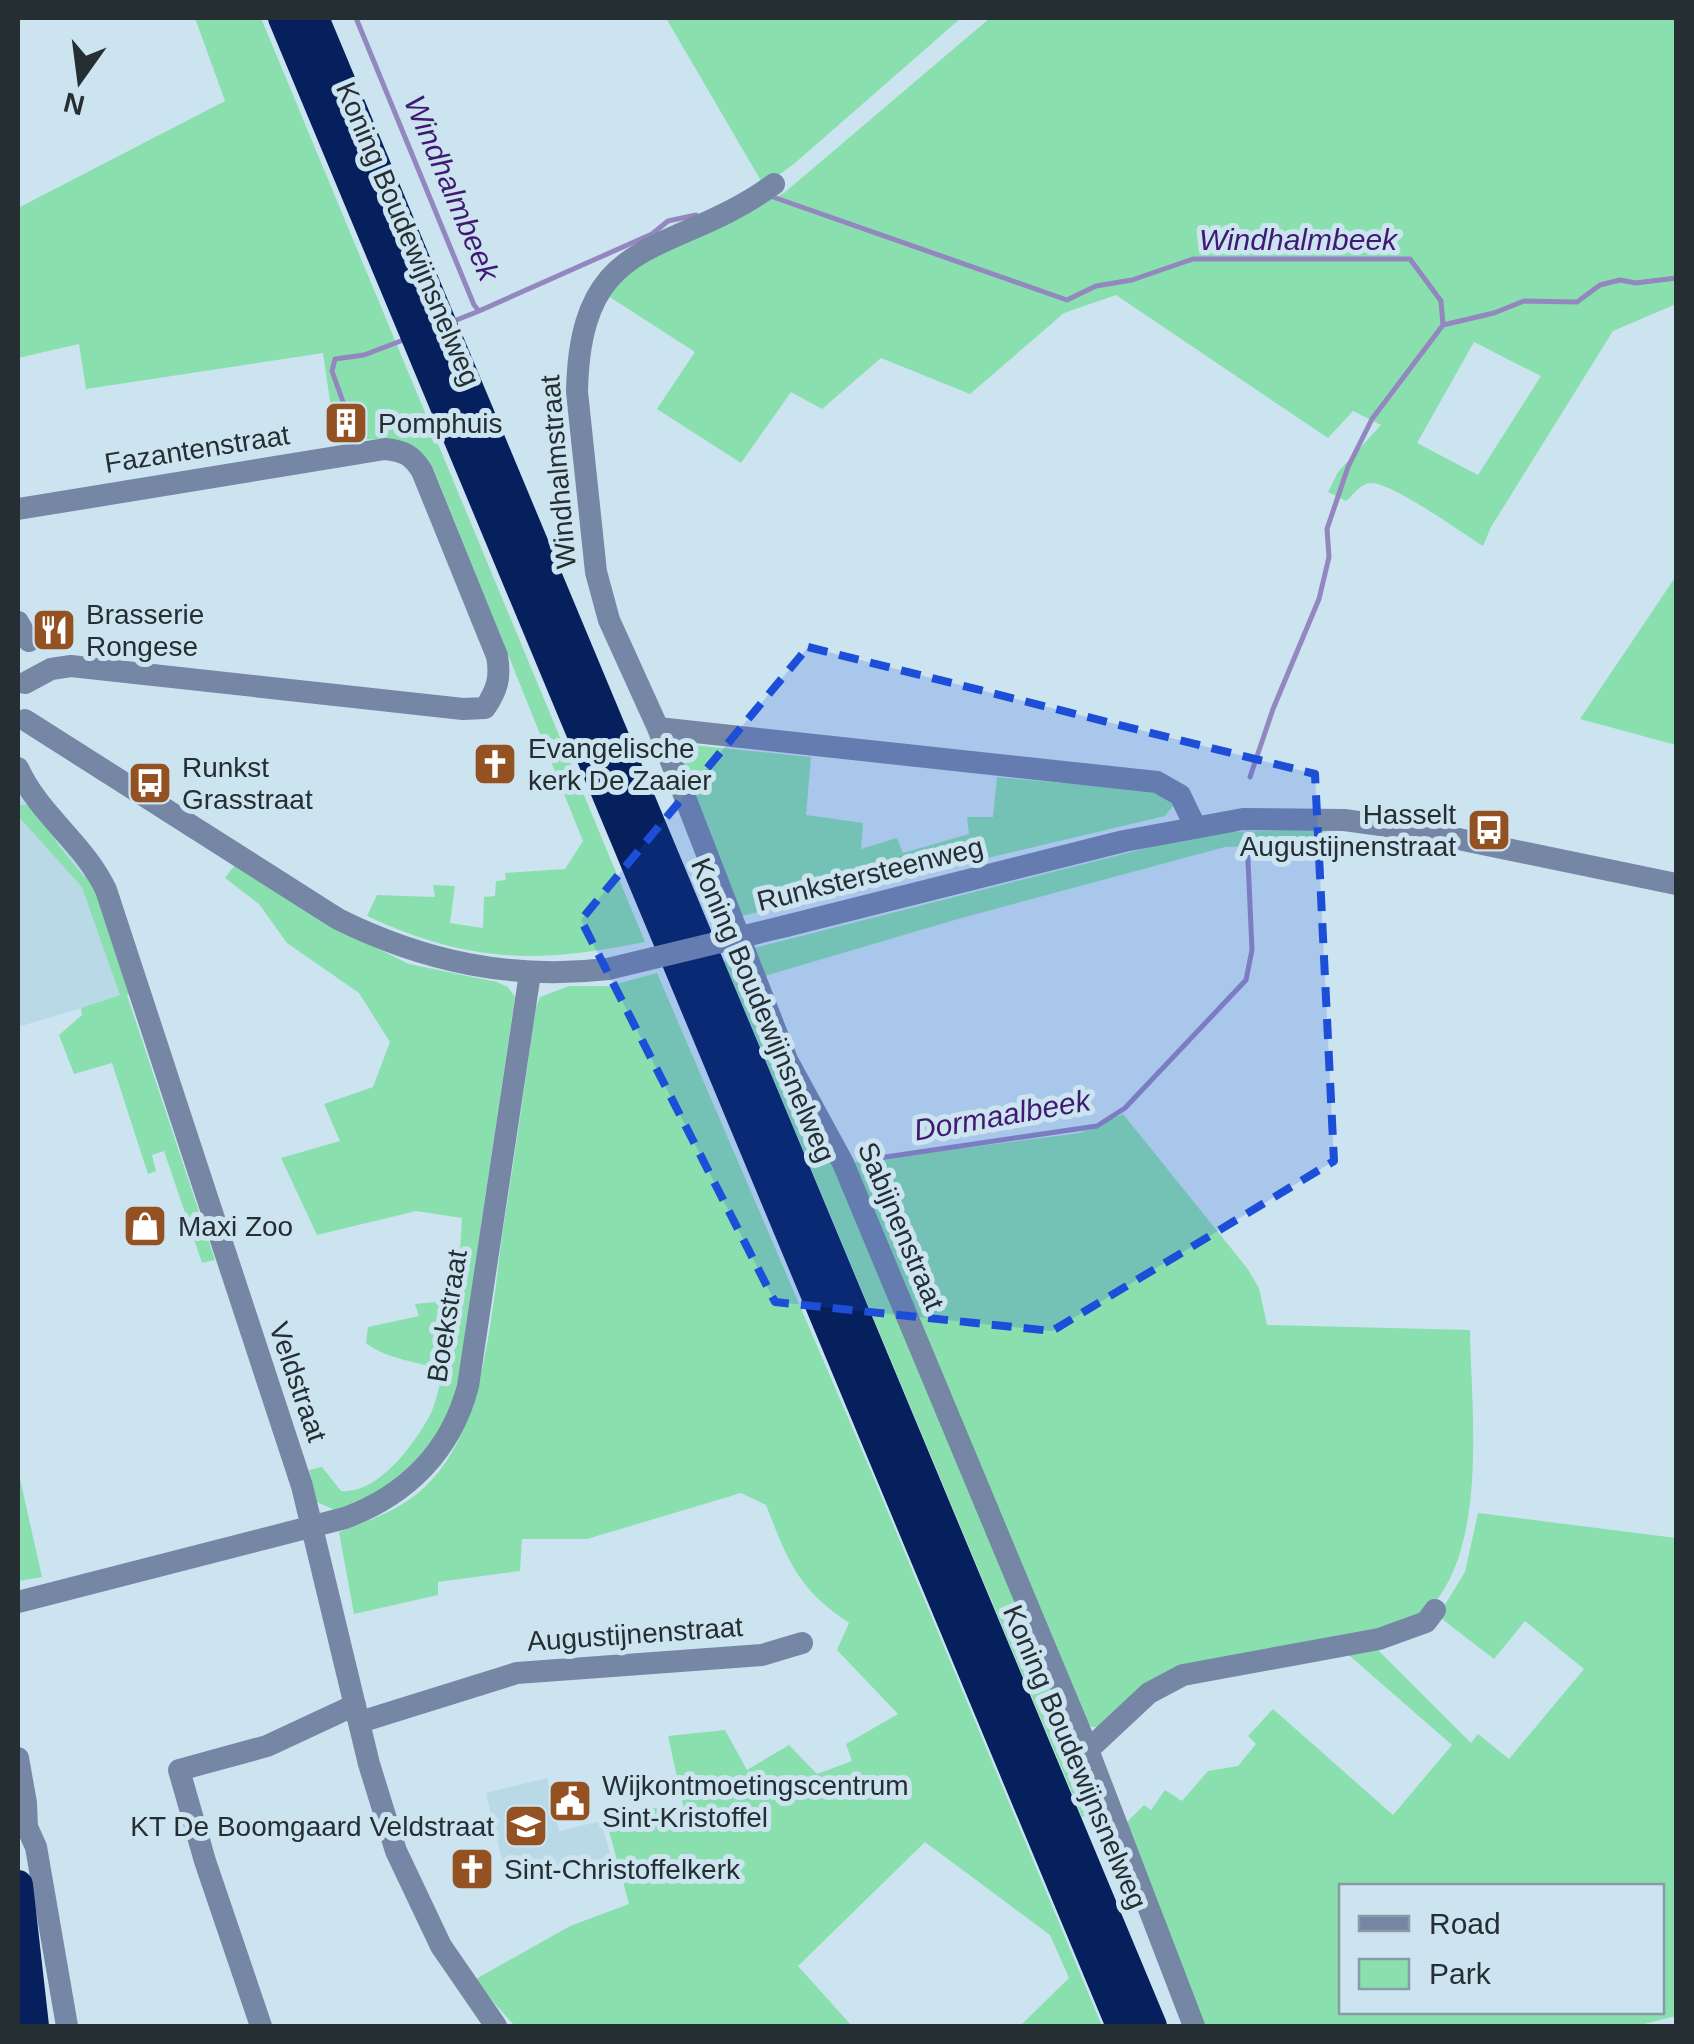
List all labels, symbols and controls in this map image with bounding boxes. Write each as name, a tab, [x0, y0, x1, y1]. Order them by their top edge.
north arrow	[30, 30, 130, 130]
street label: Koning Boudewijnsnelweg	[330, 77, 486, 391]
text: N	[61, 86, 88, 121]
water label: Windhalmbeek	[398, 90, 507, 287]
water label: Windhalmbeek	[1199, 223, 1399, 256]
street label: Windhalmstraat	[534, 374, 582, 570]
building icon: Pomphuis	[323, 400, 369, 446]
place label: Pomphuis	[378, 408, 503, 439]
street label: Fazantenstraat	[102, 419, 292, 479]
place label: Brasserie Rongese	[86, 599, 204, 662]
restaurant icon: Brasserie Rongese	[31, 607, 77, 653]
place label: Evangelische kerk De Zaaier	[528, 733, 712, 796]
church icon: Evangelische kerk De Zaaier	[472, 741, 518, 787]
place label: Runkst Grasstraat	[182, 752, 313, 815]
bus stop icon: Runkst Grasstraat	[127, 760, 173, 806]
place label: Hasselt Augustijnenstraat	[1240, 799, 1456, 862]
bus stop icon: Hasselt Augustijnenstraat	[1466, 807, 1512, 853]
street label: Runkstersteenweg	[754, 831, 986, 917]
street label: Koning Boudewijnsnelweg	[685, 853, 841, 1167]
water label: Dormaalbeek	[911, 1083, 1095, 1147]
street label: Sabijnenstraat	[852, 1138, 950, 1315]
shop icon: Maxi Zoo	[122, 1203, 168, 1249]
place label: Maxi Zoo	[178, 1211, 293, 1242]
street label: Boekstraat	[421, 1247, 473, 1385]
street label: Veldstraat	[263, 1318, 333, 1446]
street label: Koning Boudewijnsnelweg	[997, 1600, 1153, 1914]
street label: Augustijnenstraat	[526, 1611, 744, 1657]
place label: Wijkontmoetingscentrum Sint-Kristoffel	[602, 1770, 909, 1833]
public building icon: Wijkontmoetingscentrum Sint-Kristoffel	[547, 1778, 593, 1824]
school or university icon: KT De Boomgaard Veldstraat	[503, 1803, 549, 1849]
place label: KT De Boomgaard Veldstraat	[130, 1811, 494, 1842]
church icon: Sint-Christoffelkerk	[449, 1846, 495, 1892]
place label: Sint-Christoffelkerk	[504, 1854, 741, 1885]
legend	[1339, 1884, 1664, 2014]
text: Road	[1429, 1907, 1501, 1940]
text: Park	[1429, 1957, 1492, 1990]

